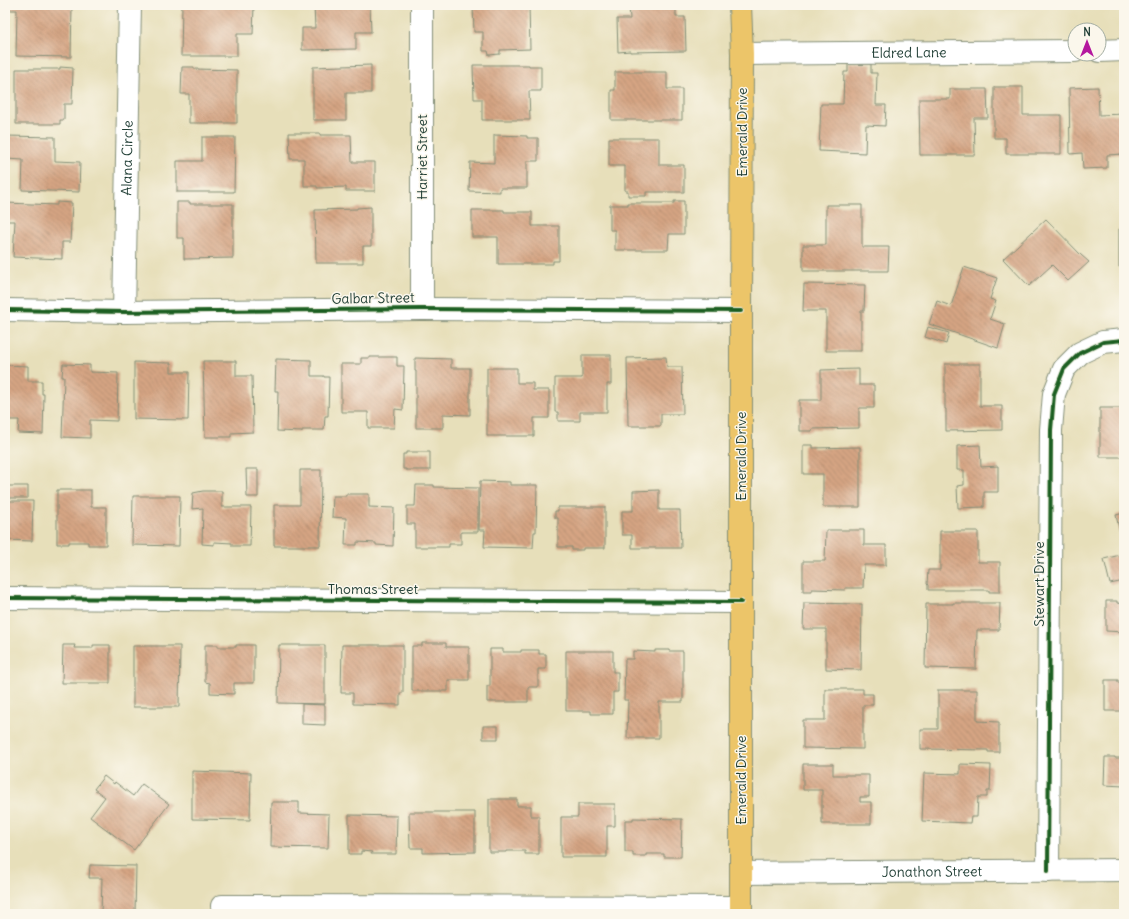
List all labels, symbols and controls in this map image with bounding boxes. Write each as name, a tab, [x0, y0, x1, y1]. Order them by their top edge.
north arrow	[1067, 22, 1107, 62]
text: N	[1083, 25, 1091, 39]
street label: Eldred Lane	[871, 43, 947, 62]
street label: Emerald Drive	[733, 87, 751, 177]
street label: Harriet Street	[413, 114, 431, 200]
street label: Alana Circle	[117, 120, 137, 196]
street label: Galbar Street	[331, 288, 415, 308]
street label: Emerald Drive	[732, 411, 750, 501]
street label: Stewart Drive	[1030, 541, 1048, 627]
street label: Thomas Street	[328, 580, 419, 598]
street label: Emerald Drive	[732, 735, 750, 825]
street label: Jonathon Street	[882, 862, 983, 881]

